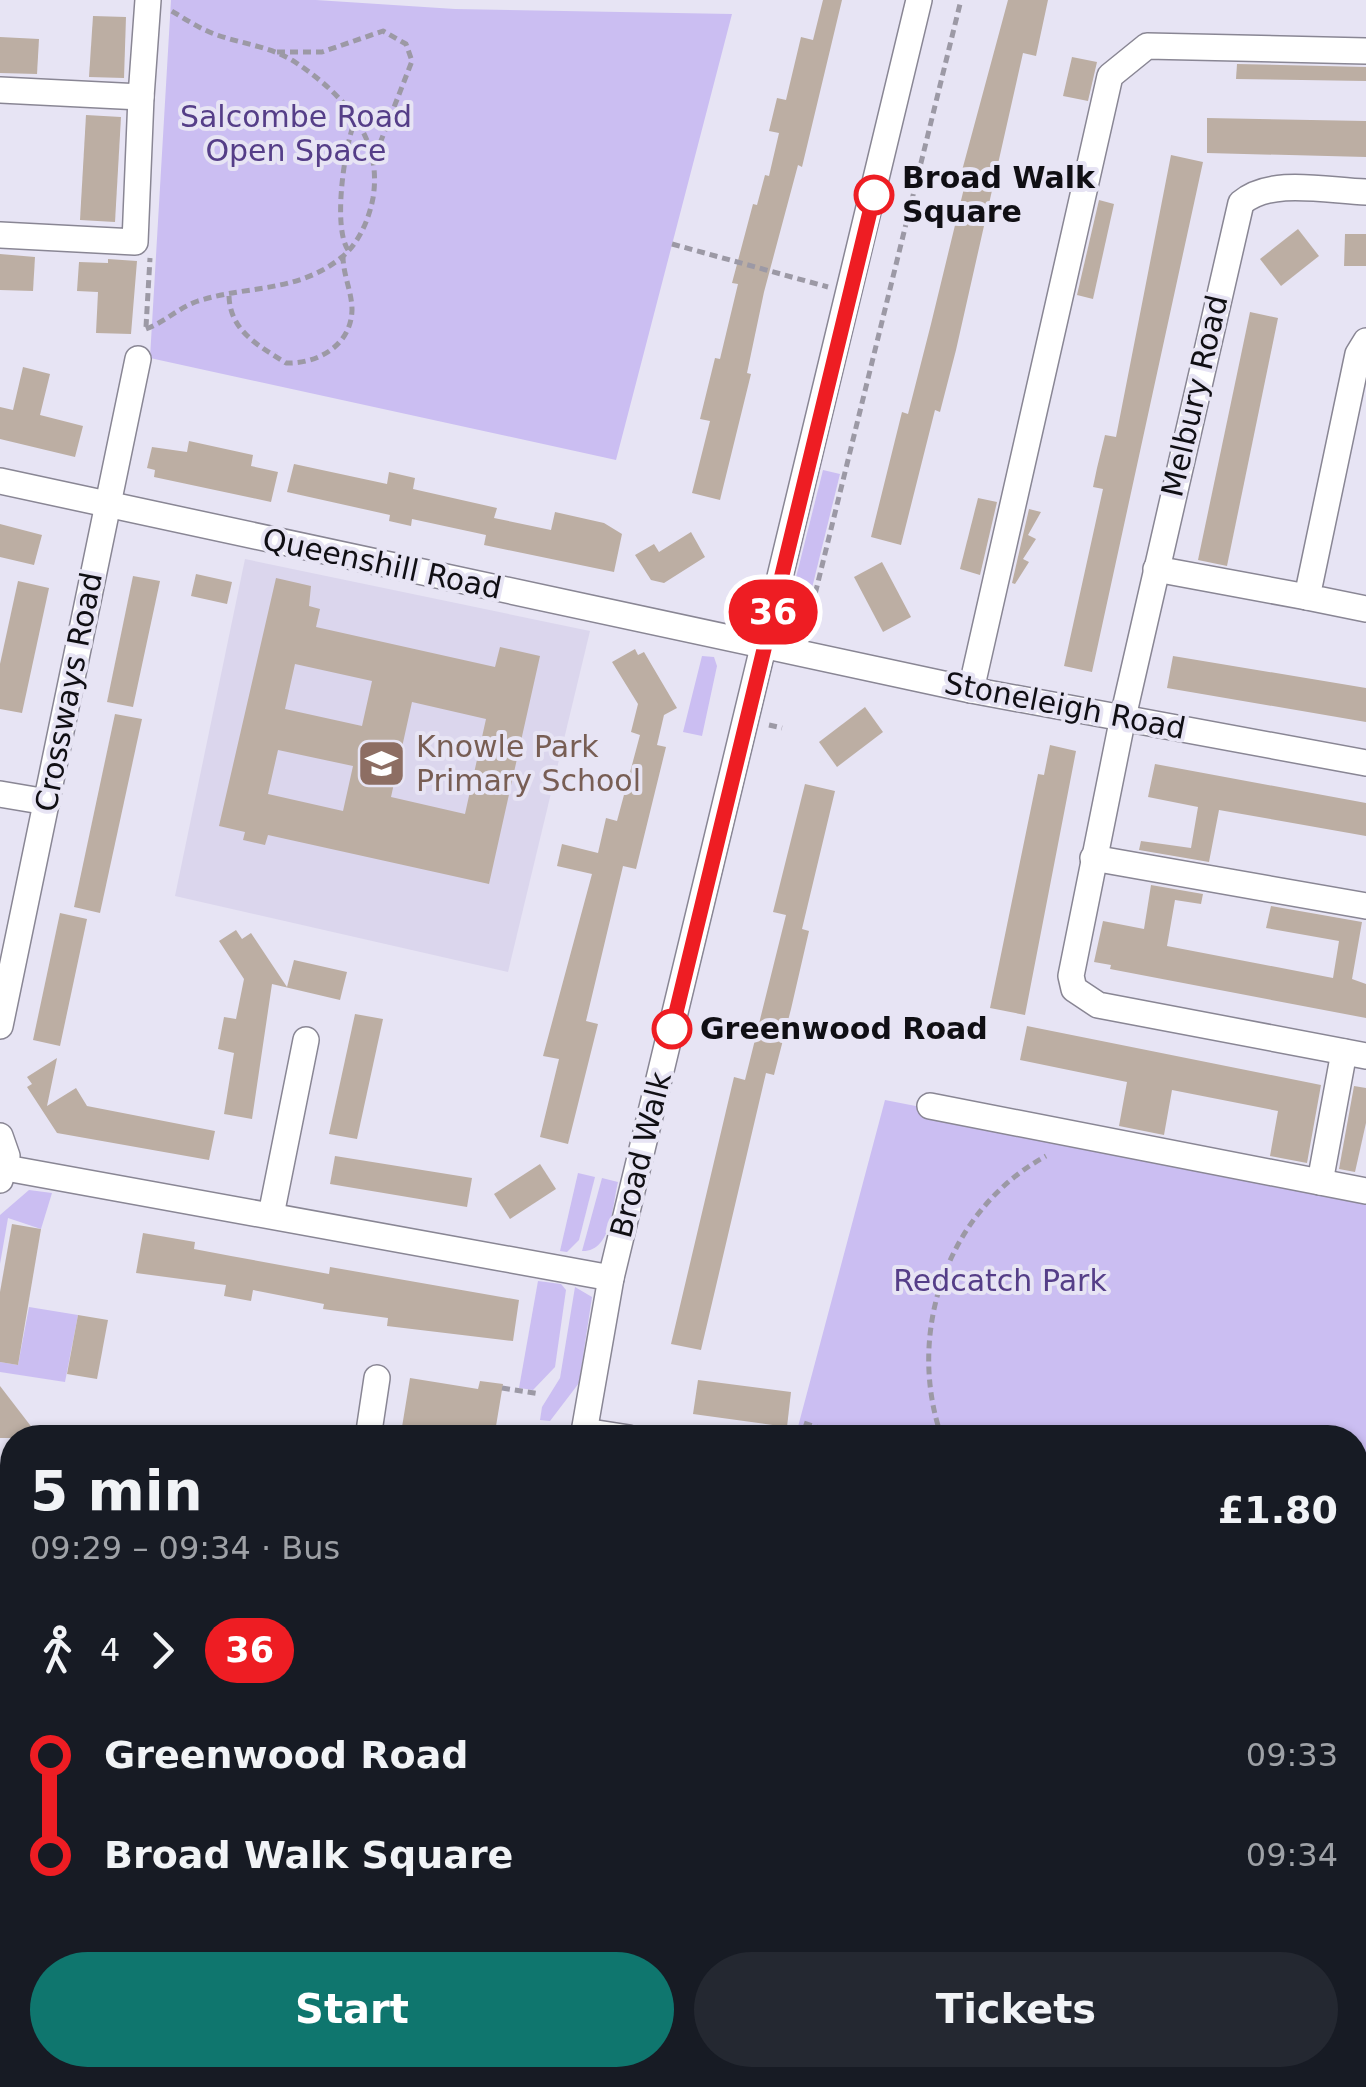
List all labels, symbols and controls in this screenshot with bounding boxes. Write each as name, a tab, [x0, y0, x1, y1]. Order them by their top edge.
park label: Salcombe Road Open Space	[180, 99, 412, 168]
place label: Broad Walk Square	[902, 160, 1096, 229]
marker: Broad Walk Square	[855, 176, 893, 214]
street label: Melbury Road	[1154, 292, 1235, 500]
street label: Queenshill Road	[260, 521, 505, 606]
street label: Crossways Road	[28, 569, 109, 815]
line badge: 36	[728, 580, 818, 644]
text: 36	[749, 592, 797, 632]
street label: Stoneleigh Road	[942, 665, 1189, 746]
place label: Knowle Park Primary School	[416, 729, 641, 798]
school or university icon: Knowle Park Primary School	[355, 738, 407, 790]
marker: Greenwood Road	[653, 1010, 691, 1048]
place label: Greenwood Road	[700, 1011, 988, 1046]
street label: Broad Walk	[603, 1068, 678, 1241]
park label: Redcatch Park	[893, 1263, 1107, 1298]
text: 5 min	[30, 1459, 203, 1523]
text: £1.80	[1218, 1488, 1338, 1532]
text: 09:29 – 09:34 · Bus	[30, 1529, 340, 1567]
icon: walk	[30, 1623, 85, 1678]
icon: forward	[135, 1623, 190, 1678]
text: 36	[225, 1630, 274, 1670]
text: 4	[100, 1631, 120, 1669]
text: Greenwood Road	[104, 1733, 469, 1777]
text: 09:33	[1246, 1736, 1338, 1774]
text: Broad Walk Square	[104, 1833, 513, 1877]
text: 09:34	[1246, 1836, 1338, 1874]
button: Start	[30, 1952, 674, 2067]
button: Tickets	[694, 1952, 1338, 2067]

